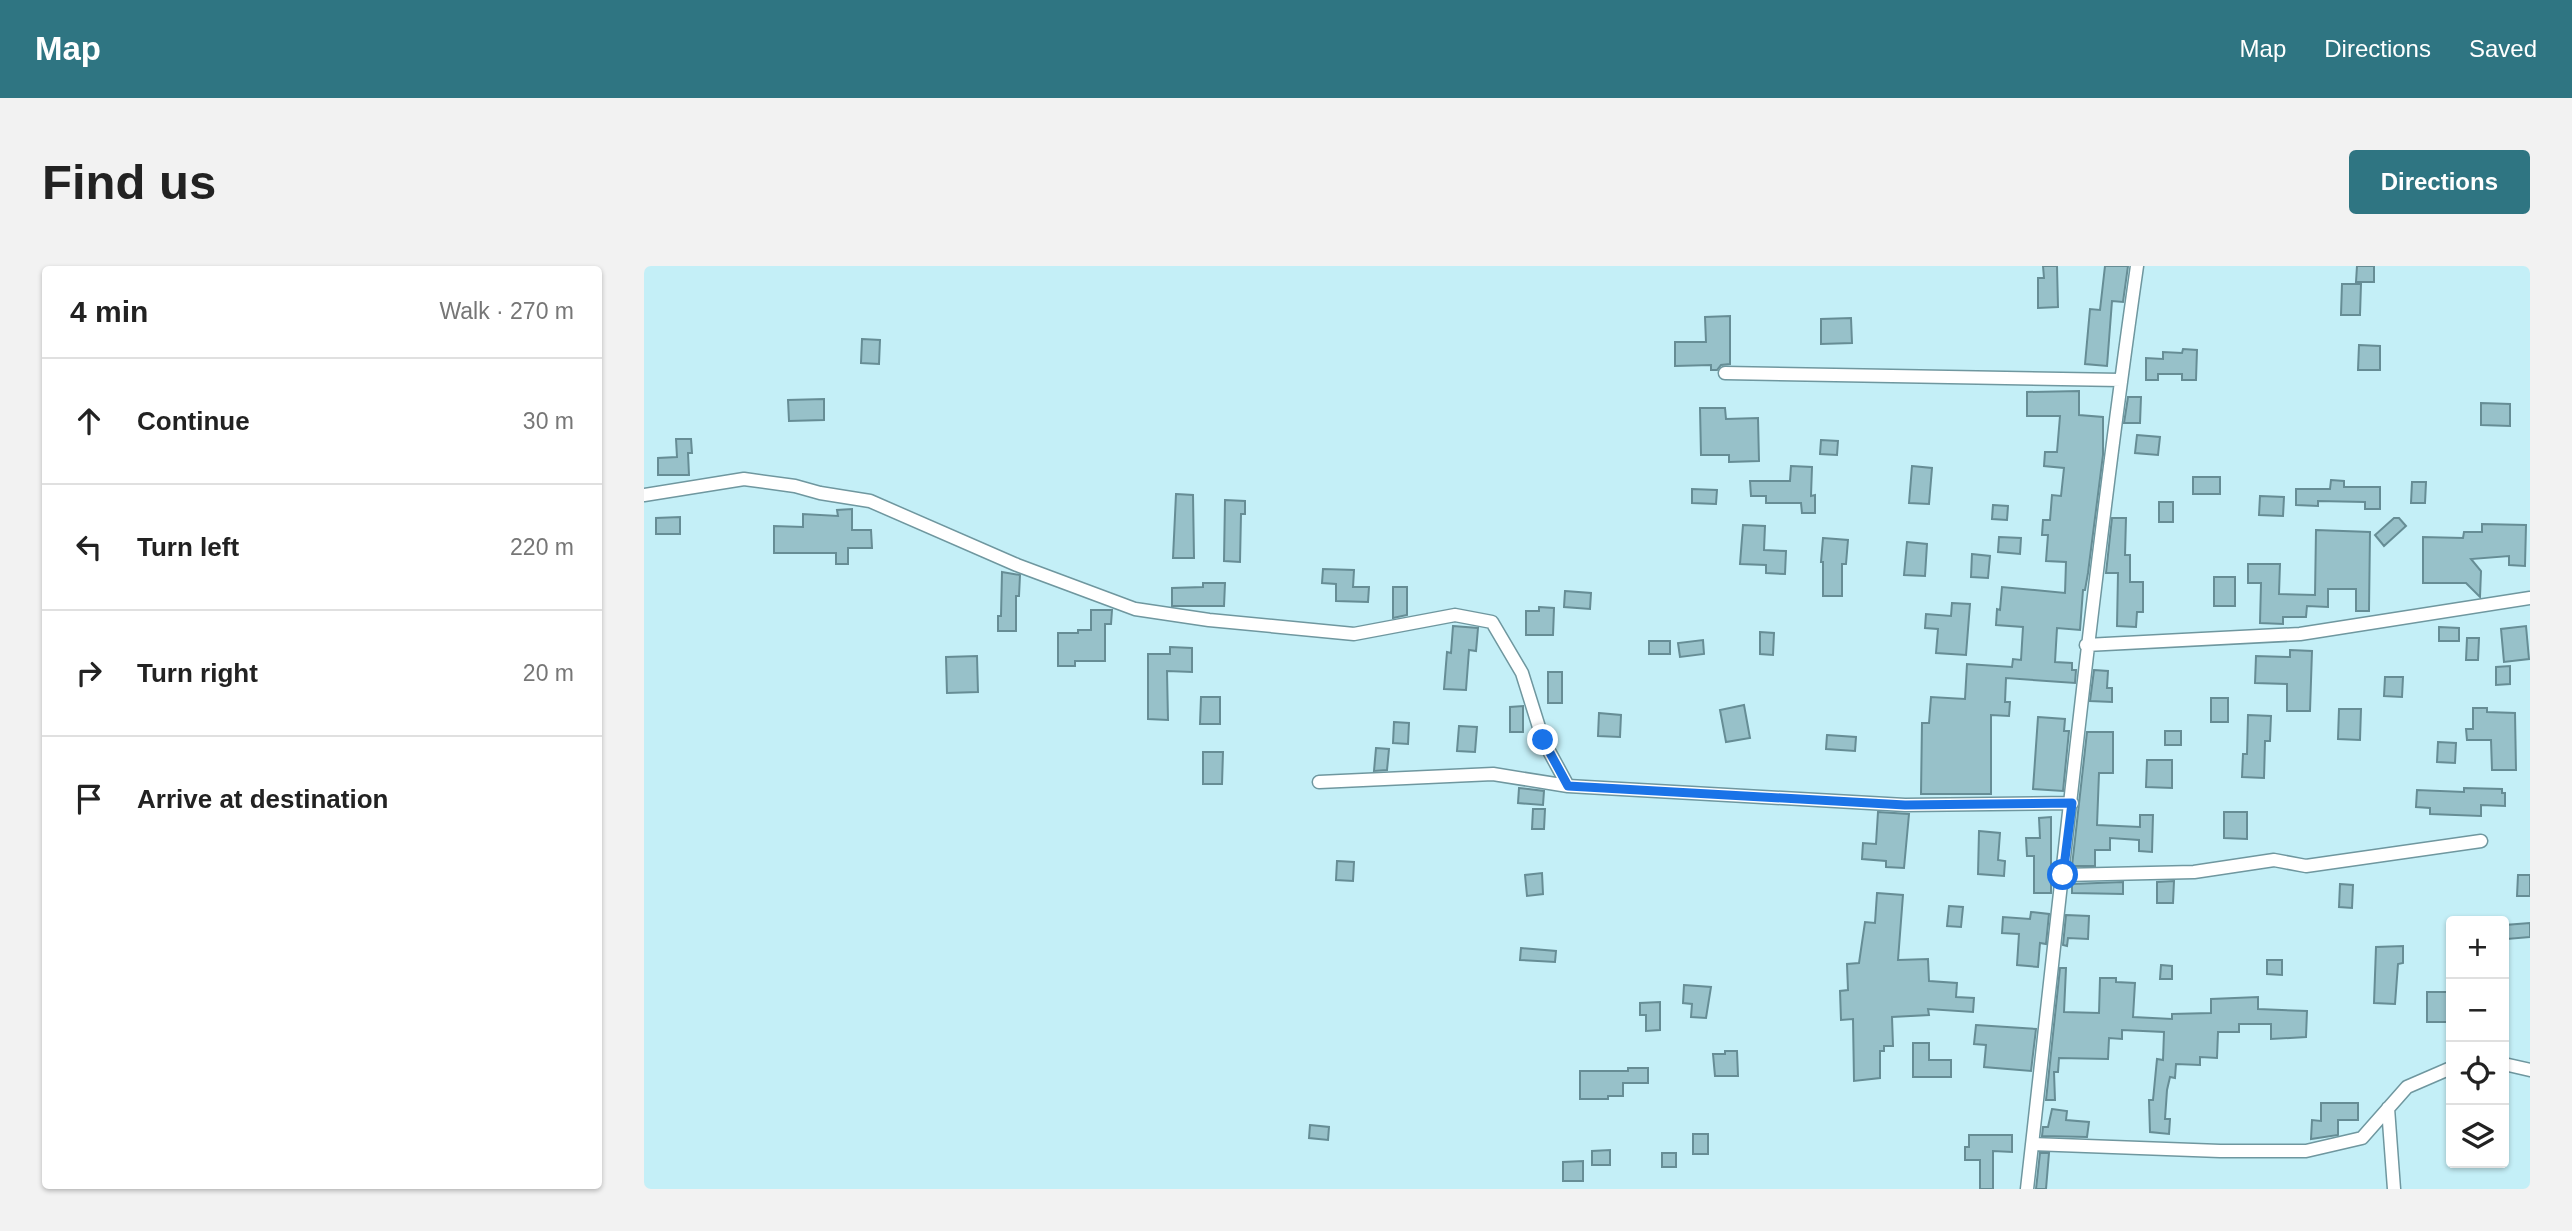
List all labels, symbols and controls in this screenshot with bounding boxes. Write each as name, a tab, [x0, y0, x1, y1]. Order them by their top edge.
text: Map	[35, 30, 101, 67]
text: Map	[2240, 35, 2286, 62]
text: Directions	[2324, 35, 2431, 62]
text: Saved	[2469, 35, 2537, 62]
button: Directions	[2349, 150, 2530, 214]
text: Find us	[42, 155, 216, 209]
text: 4 min	[70, 295, 148, 328]
text: Walk · 270 m	[439, 298, 574, 324]
icon: ahead	[70, 402, 108, 440]
text: Continue	[137, 406, 250, 436]
text: 30 m	[523, 408, 574, 434]
icon: left	[70, 528, 108, 566]
text: Turn left	[137, 532, 239, 562]
text: 220 m	[510, 534, 574, 560]
icon: right	[70, 654, 108, 692]
text: Turn right	[137, 658, 258, 688]
text: 20 m	[523, 660, 574, 686]
route end	[1527, 724, 1558, 755]
icon: arrive	[70, 780, 108, 818]
text: Arrive at destination	[137, 784, 388, 814]
route start	[2047, 859, 2078, 890]
map controls	[2446, 916, 2509, 1168]
button: +	[2446, 916, 2509, 979]
button: −	[2446, 979, 2509, 1042]
button: locate	[2446, 1042, 2509, 1105]
button: layers	[2446, 1105, 2509, 1168]

